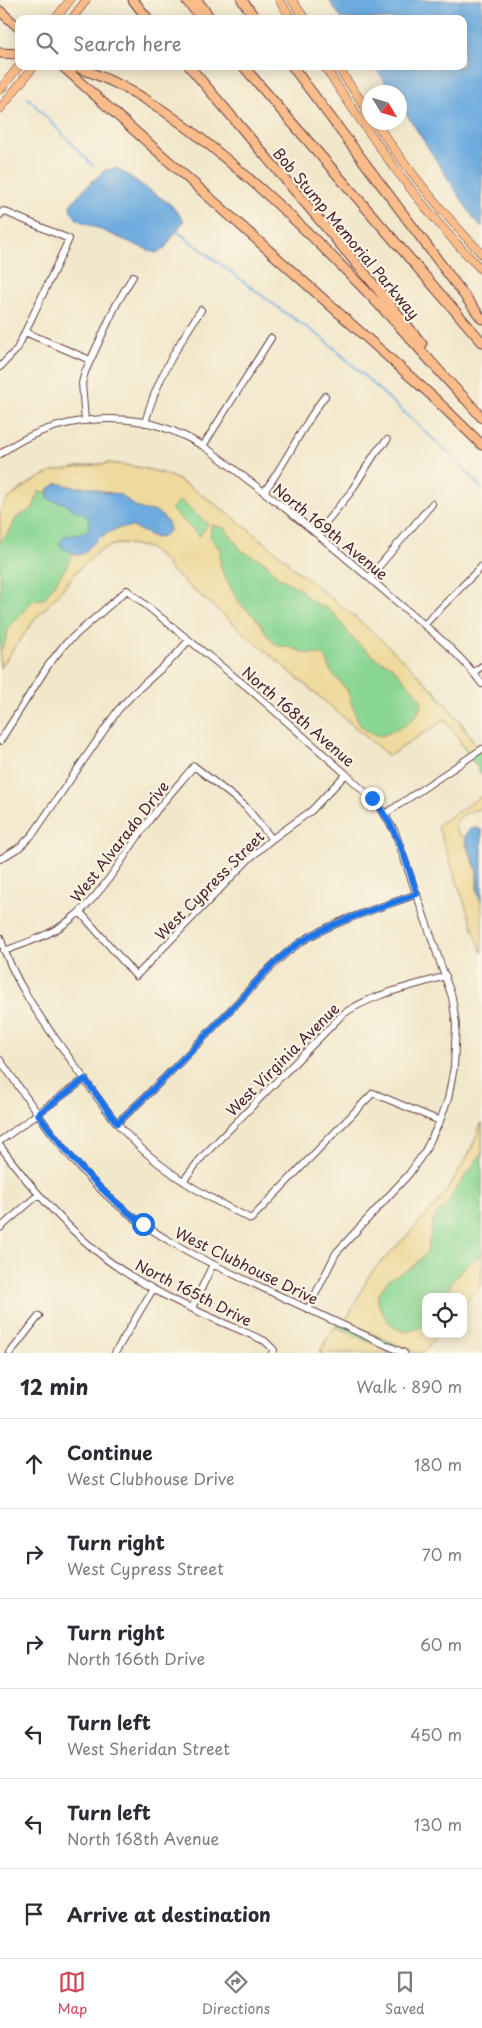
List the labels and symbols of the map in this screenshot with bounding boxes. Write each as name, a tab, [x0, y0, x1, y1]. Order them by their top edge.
north arrow	[362, 85, 407, 130]
street label: Bob Stump Memorial Parkway	[268, 142, 426, 324]
street label: North 169th Avenue	[269, 477, 393, 585]
street label: North 168th Avenue	[238, 660, 360, 772]
street label: West Alvarado Drive	[64, 775, 174, 907]
route end	[361, 787, 384, 810]
street label: West Cypress Street	[149, 825, 269, 945]
street label: West Virginia Avenue	[220, 997, 344, 1121]
route start	[132, 1213, 155, 1236]
street label: West Clubhouse Drive	[171, 1220, 323, 1310]
street label: North 165th Drive	[132, 1253, 256, 1331]

